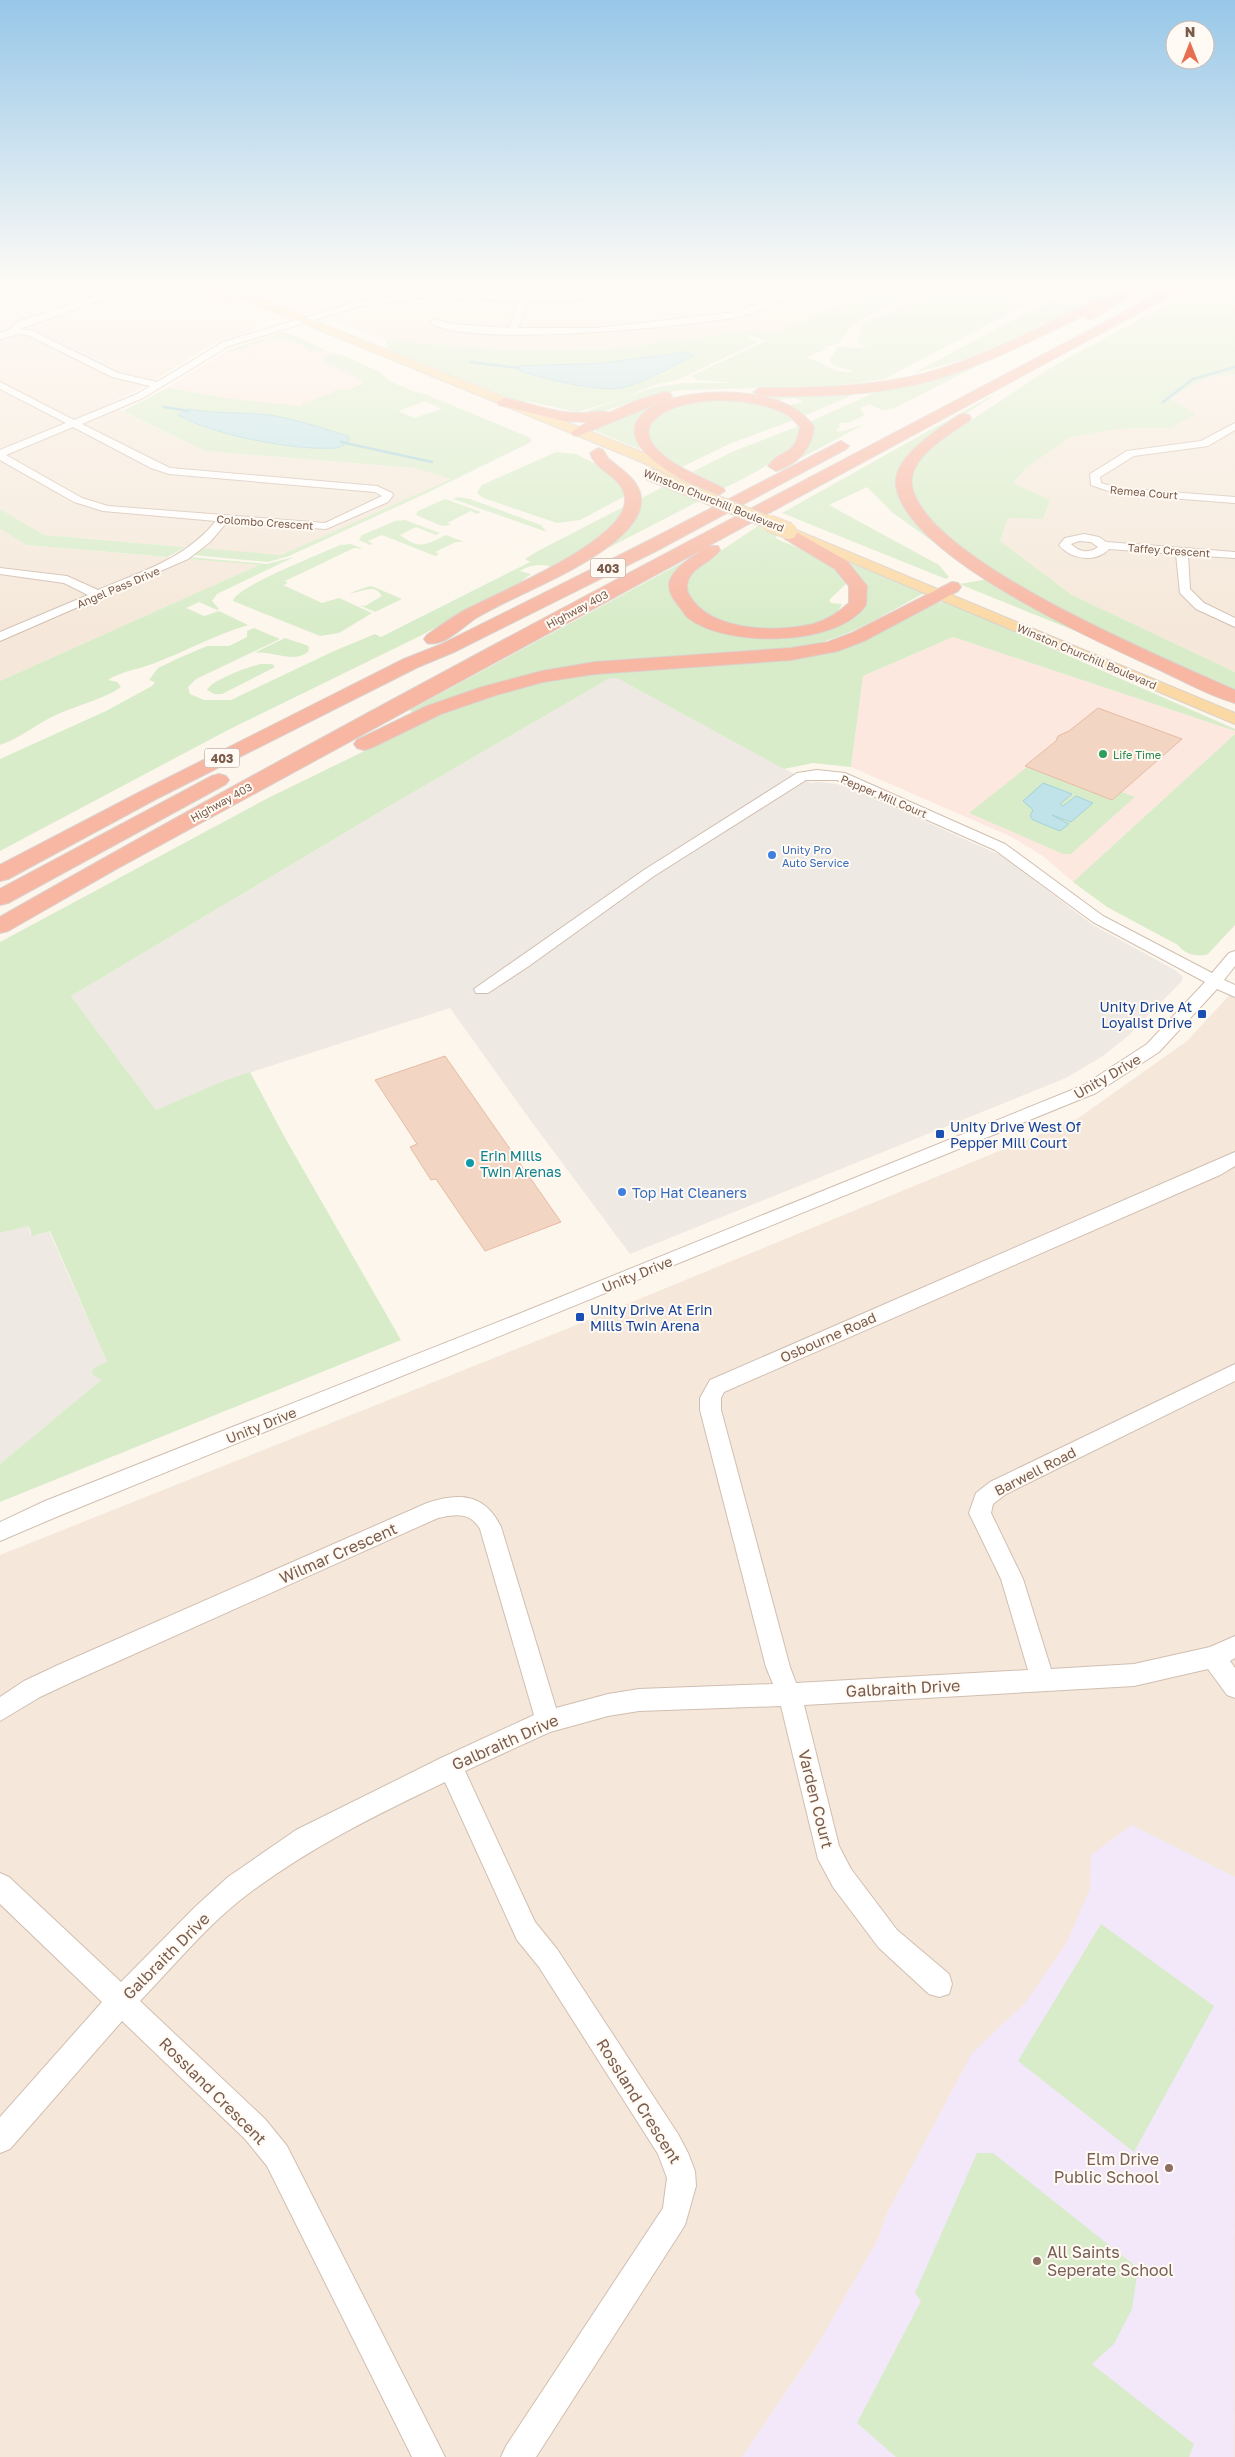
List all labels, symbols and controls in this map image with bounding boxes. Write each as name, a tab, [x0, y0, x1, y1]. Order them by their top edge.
north arrow	[1165, 20, 1215, 70]
text: N	[1185, 23, 1195, 40]
street label: Winston Churchill Boulevard	[642, 466, 786, 534]
street label: Remea Court	[1109, 483, 1179, 501]
street label: Colombo Crescent	[216, 512, 314, 532]
street label: Taffey Crescent	[1127, 541, 1211, 559]
road number: 403	[590, 558, 626, 578]
street label: Angel Pass Drive	[75, 564, 161, 610]
street label: Highway 403	[544, 587, 610, 631]
street label: Winston Churchill Boulevard	[1015, 621, 1159, 691]
road number: 403	[204, 748, 240, 768]
marker: Life Time	[1097, 748, 1109, 760]
place label: Life Time	[1113, 748, 1161, 761]
street label: Pepper Mill Court	[839, 772, 929, 820]
street label: Highway 403	[188, 780, 254, 824]
place label: Unity Pro Auto Service	[782, 843, 849, 869]
marker: Unity Pro Auto Service	[766, 849, 778, 861]
place label: Unity Drive At Loyalist Drive	[1100, 998, 1192, 1031]
marker: Unity Drive At Loyalist Drive	[1196, 1008, 1208, 1020]
street label: Unity Drive	[1070, 1050, 1144, 1102]
place label: Unity Drive West Of Pepper Mill Court	[950, 1118, 1081, 1151]
marker: Unity Drive West Of Pepper Mill Court	[934, 1128, 946, 1140]
place label: Erin Mills Twin Arenas	[480, 1147, 561, 1180]
marker: Erin Mills Twin Arenas	[464, 1157, 476, 1169]
place label: Top Hat Cleaners	[632, 1184, 747, 1201]
marker: Top Hat Cleaners	[616, 1186, 628, 1198]
street label: Unity Drive	[599, 1252, 675, 1296]
place label: Unity Drive At Erin Mills Twin Arena	[590, 1301, 712, 1334]
street label: Osbourne Road	[777, 1308, 879, 1366]
marker: Unity Drive At Erin Mills Twin Arena	[574, 1311, 586, 1323]
street label: Unity Drive	[223, 1403, 299, 1447]
street label: Barwell Road	[991, 1443, 1079, 1499]
street label: Wilmar Crescent	[276, 1518, 400, 1588]
street label: Galbraith Drive	[845, 1675, 961, 1701]
street label: Galbraith Drive	[449, 1710, 561, 1774]
street label: Varden Court	[794, 1748, 838, 1850]
street label: Galbraith Drive	[118, 1908, 214, 2004]
street label: Rossland Crescent	[155, 2033, 271, 2149]
street label: Rossland Crescent	[592, 2035, 686, 2167]
place label: Elm Drive Public School	[1054, 2149, 1159, 2187]
marker: Elm Drive Public School	[1163, 2162, 1175, 2174]
place label: All Saints Seperate School	[1047, 2242, 1173, 2280]
marker: All Saints Seperate School	[1031, 2255, 1043, 2267]

